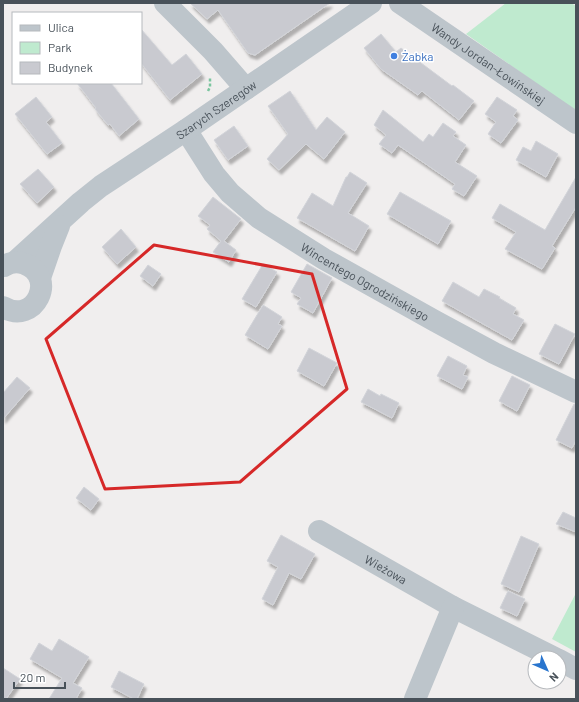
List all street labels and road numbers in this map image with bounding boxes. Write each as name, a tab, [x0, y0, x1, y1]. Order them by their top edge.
street label: Wandy Jordan-Łowińskiej	[429, 20, 548, 107]
street label: Szarych Szeregów	[173, 77, 259, 142]
street label: Wincentego Ogrodzińskiego	[298, 239, 432, 323]
street label: Wieżowa	[362, 551, 410, 587]

